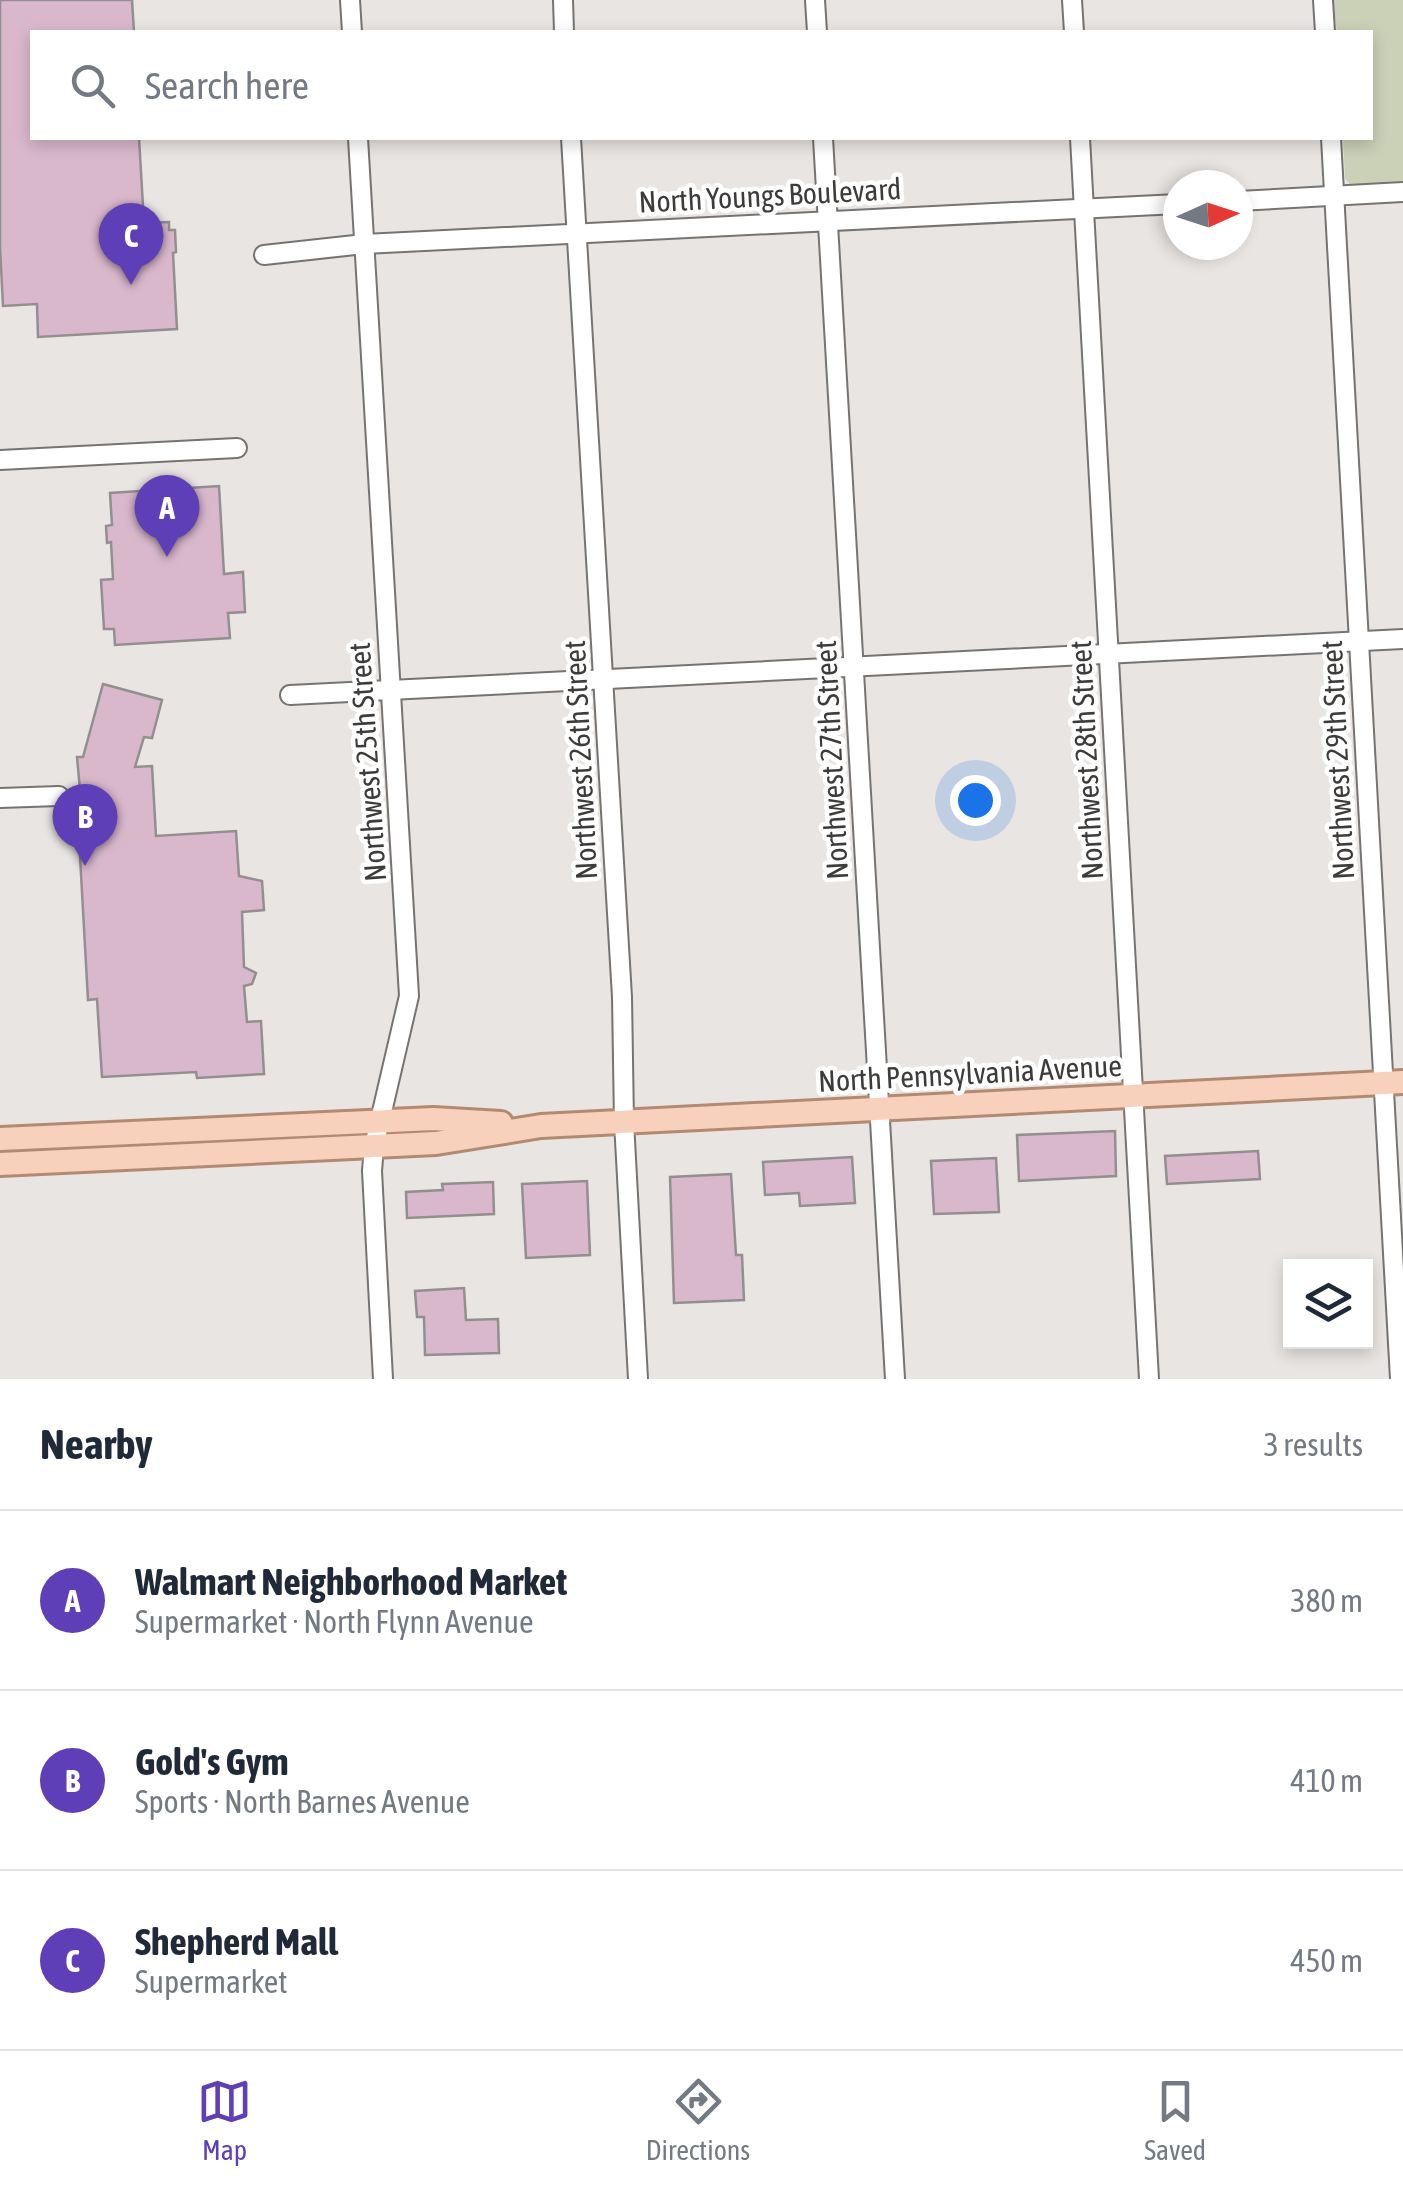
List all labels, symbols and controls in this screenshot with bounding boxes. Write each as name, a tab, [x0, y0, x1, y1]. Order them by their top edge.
search box	[30, 30, 1373, 140]
icon: search	[65, 58, 120, 113]
text: Search here	[145, 64, 309, 107]
north arrow	[1163, 170, 1253, 260]
street label: North Youngs Boulevard	[638, 171, 902, 219]
pin: C	[98, 202, 164, 285]
pin: A	[134, 474, 200, 557]
street label: Northwest 26th Street	[557, 640, 603, 880]
street label: Northwest 27th Street	[808, 640, 854, 880]
street label: Northwest 28th Street	[1063, 640, 1109, 880]
street label: Northwest 29th Street	[1314, 640, 1360, 880]
street label: Northwest 25th Street	[342, 641, 392, 883]
your location	[950, 775, 1001, 826]
pin: B	[52, 784, 118, 866]
street label: North Pennsylvania Avenue	[817, 1048, 1123, 1098]
map controls	[1283, 1259, 1373, 1349]
button: layers	[1283, 1259, 1373, 1349]
text: Nearby	[40, 1420, 153, 1468]
text: 3 results	[1264, 1426, 1363, 1463]
text: Walmart Neighborhood Market	[135, 1560, 567, 1603]
text: A	[65, 1582, 80, 1619]
text: 380 m	[1290, 1582, 1363, 1619]
text: Supermarket · North Flynn Avenue	[135, 1603, 534, 1640]
text: Gold's Gym	[135, 1740, 289, 1783]
text: B	[65, 1762, 80, 1799]
text: 410 m	[1290, 1762, 1363, 1799]
text: Sports · North Barnes Avenue	[135, 1783, 470, 1820]
text: Shepherd Mall	[135, 1920, 338, 1963]
text: C	[65, 1942, 80, 1979]
text: 450 m	[1290, 1942, 1363, 1979]
text: Supermarket	[135, 1963, 288, 2000]
tab: Map	[197, 2074, 252, 2166]
tab: Directions	[646, 2074, 750, 2166]
tab: Saved	[1144, 2074, 1206, 2166]

